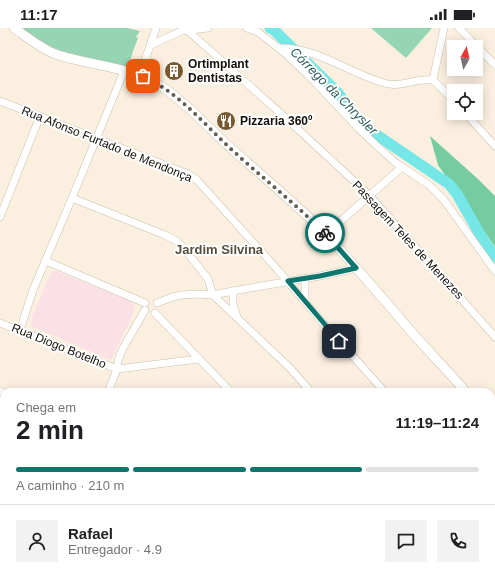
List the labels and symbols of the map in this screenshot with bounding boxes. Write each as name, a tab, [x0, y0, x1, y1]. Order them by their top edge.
north arrow	[447, 40, 483, 76]
water label: Córrego da Chrysler	[287, 44, 381, 138]
place label: Ortimplant Dentistas	[188, 57, 249, 85]
pin	[126, 59, 160, 93]
building icon: Ortimplant Dentistas	[163, 60, 185, 82]
street label: Rua Afonso Furtado de Mendonça	[20, 103, 195, 185]
restaurant icon: Pizzaria 360º	[215, 110, 237, 132]
place label: Pizzaria 360º	[240, 114, 313, 128]
street label: Passagem Teles de Menezes	[349, 178, 467, 302]
courier	[305, 213, 345, 253]
district label: Jardim Silvina	[175, 242, 264, 257]
street label: Rua Diogo Botelho	[10, 321, 109, 371]
pin	[322, 324, 356, 358]

